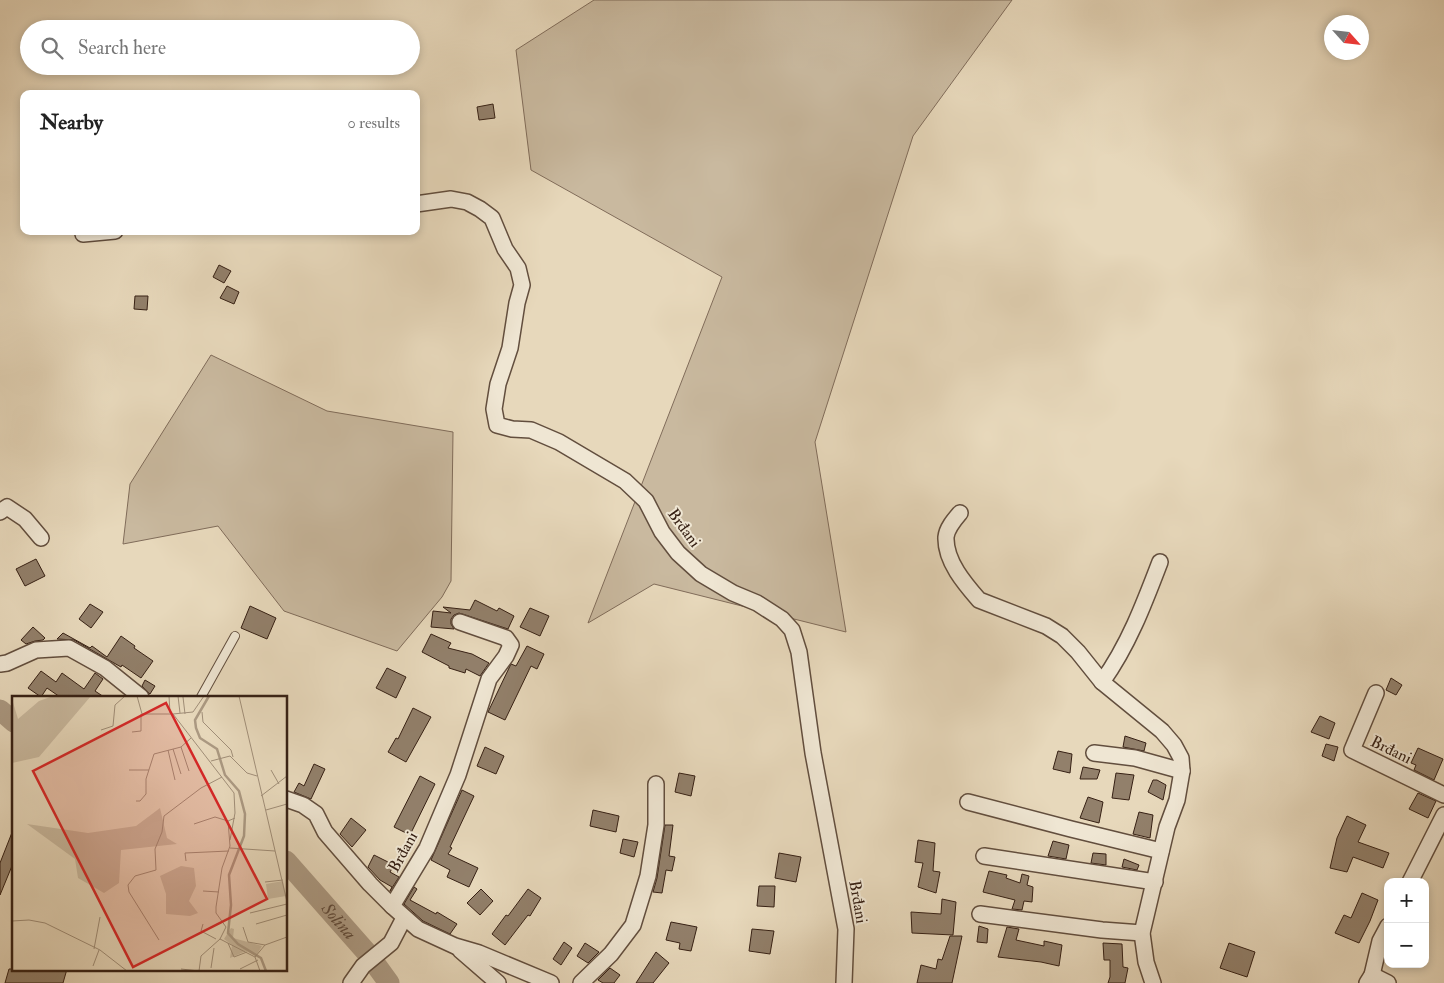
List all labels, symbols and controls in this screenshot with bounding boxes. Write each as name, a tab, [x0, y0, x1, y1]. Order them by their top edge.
north arrow	[1324, 15, 1369, 60]
search box	[20, 20, 420, 75]
icon: search	[38, 34, 66, 62]
text: Search here	[78, 36, 166, 60]
text: Nearby	[40, 109, 103, 136]
text: 0 results	[347, 113, 400, 133]
street label: Brđani	[663, 505, 705, 551]
inset map	[12, 696, 288, 970]
street label: Brđani	[1367, 732, 1415, 768]
street label: Brđani	[384, 828, 422, 876]
map controls	[1384, 878, 1429, 968]
button: +	[1384, 878, 1429, 923]
street label: Brđani	[844, 879, 872, 925]
water label: Solina	[316, 897, 361, 944]
button: −	[1384, 923, 1429, 968]

